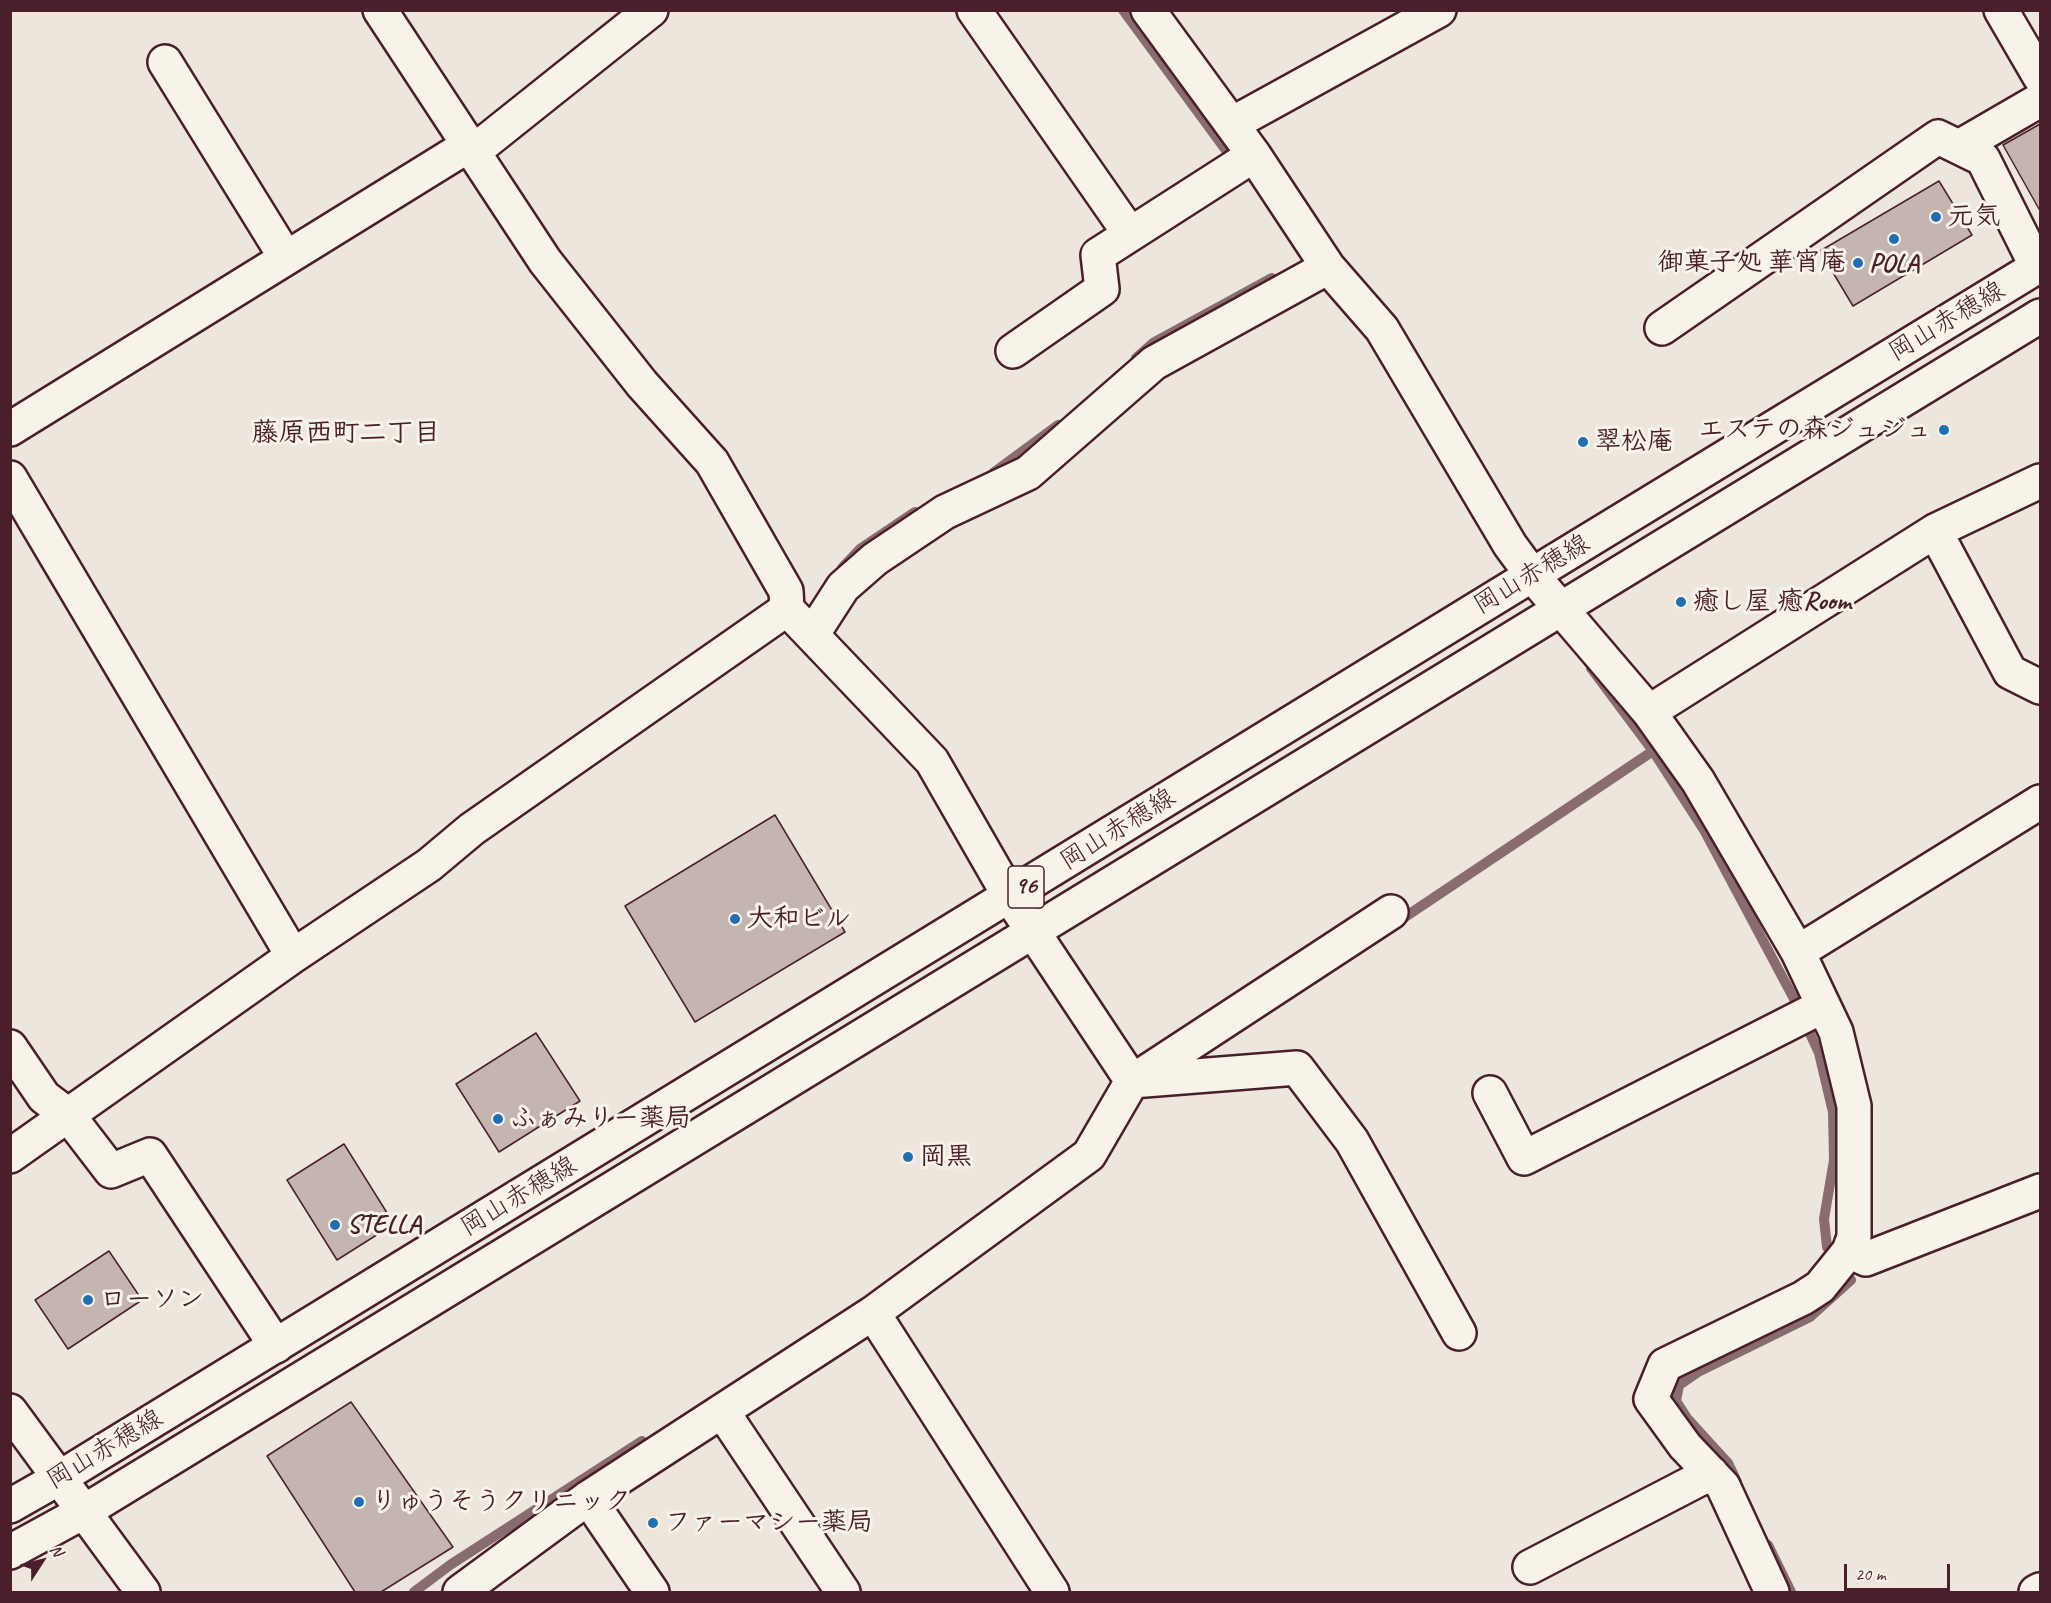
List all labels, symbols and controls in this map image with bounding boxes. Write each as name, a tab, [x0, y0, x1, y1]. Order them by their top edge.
place label: 元気	[1948, 201, 2000, 233]
marker: 元気	[1929, 210, 1943, 224]
marker: POLA	[1887, 232, 1901, 246]
place label: 御菓子処 華宵庵	[1658, 247, 1846, 279]
place label: POLA	[1869, 248, 1919, 280]
marker: 御菓子処 華宵庵	[1851, 256, 1865, 270]
street label: 岡山赤穂線	[1883, 275, 2011, 369]
place label: エステの森ジュジュ	[1698, 414, 1932, 446]
district label: 藤原西町二丁目	[252, 418, 440, 450]
marker: エステの森ジュジュ	[1937, 423, 1951, 437]
place label: 翠松庵	[1595, 426, 1673, 458]
marker: 翠松庵	[1576, 435, 1590, 449]
street label: 岡山赤穂線	[1468, 528, 1596, 622]
place label: 癒し屋 癒Room	[1693, 586, 1851, 618]
marker: 癒し屋 癒Room	[1674, 595, 1688, 609]
street label: 岡山赤穂線	[1055, 782, 1181, 878]
road number: 96	[1008, 866, 1044, 908]
place label: 大和ビル	[747, 903, 851, 935]
marker: 大和ビル	[728, 912, 742, 926]
place label: ふぁみりー薬局	[510, 1103, 691, 1135]
marker: ふぁみりー薬局	[491, 1112, 505, 1126]
place label: 岡黒	[920, 1141, 972, 1173]
street label: 岡山赤穂線	[455, 1150, 583, 1244]
marker: 岡黒	[901, 1150, 915, 1164]
place label: STELLA	[347, 1209, 421, 1241]
marker: STELLA	[328, 1218, 342, 1232]
place label: ローソン	[100, 1284, 204, 1316]
marker: ローソン	[81, 1293, 95, 1307]
street label: 岡山赤穂線	[41, 1403, 169, 1497]
place label: りゅうそうクリニック	[371, 1486, 631, 1518]
marker: りゅうそうクリニック	[352, 1495, 366, 1509]
place label: ファーマシー薬局	[665, 1507, 873, 1539]
marker: ファーマシー薬局	[646, 1516, 660, 1530]
north arrow	[12, 1531, 72, 1591]
text: N	[46, 1541, 68, 1560]
scale bar	[1847, 1552, 1954, 1590]
text: 20 m	[1855, 1563, 1886, 1585]

